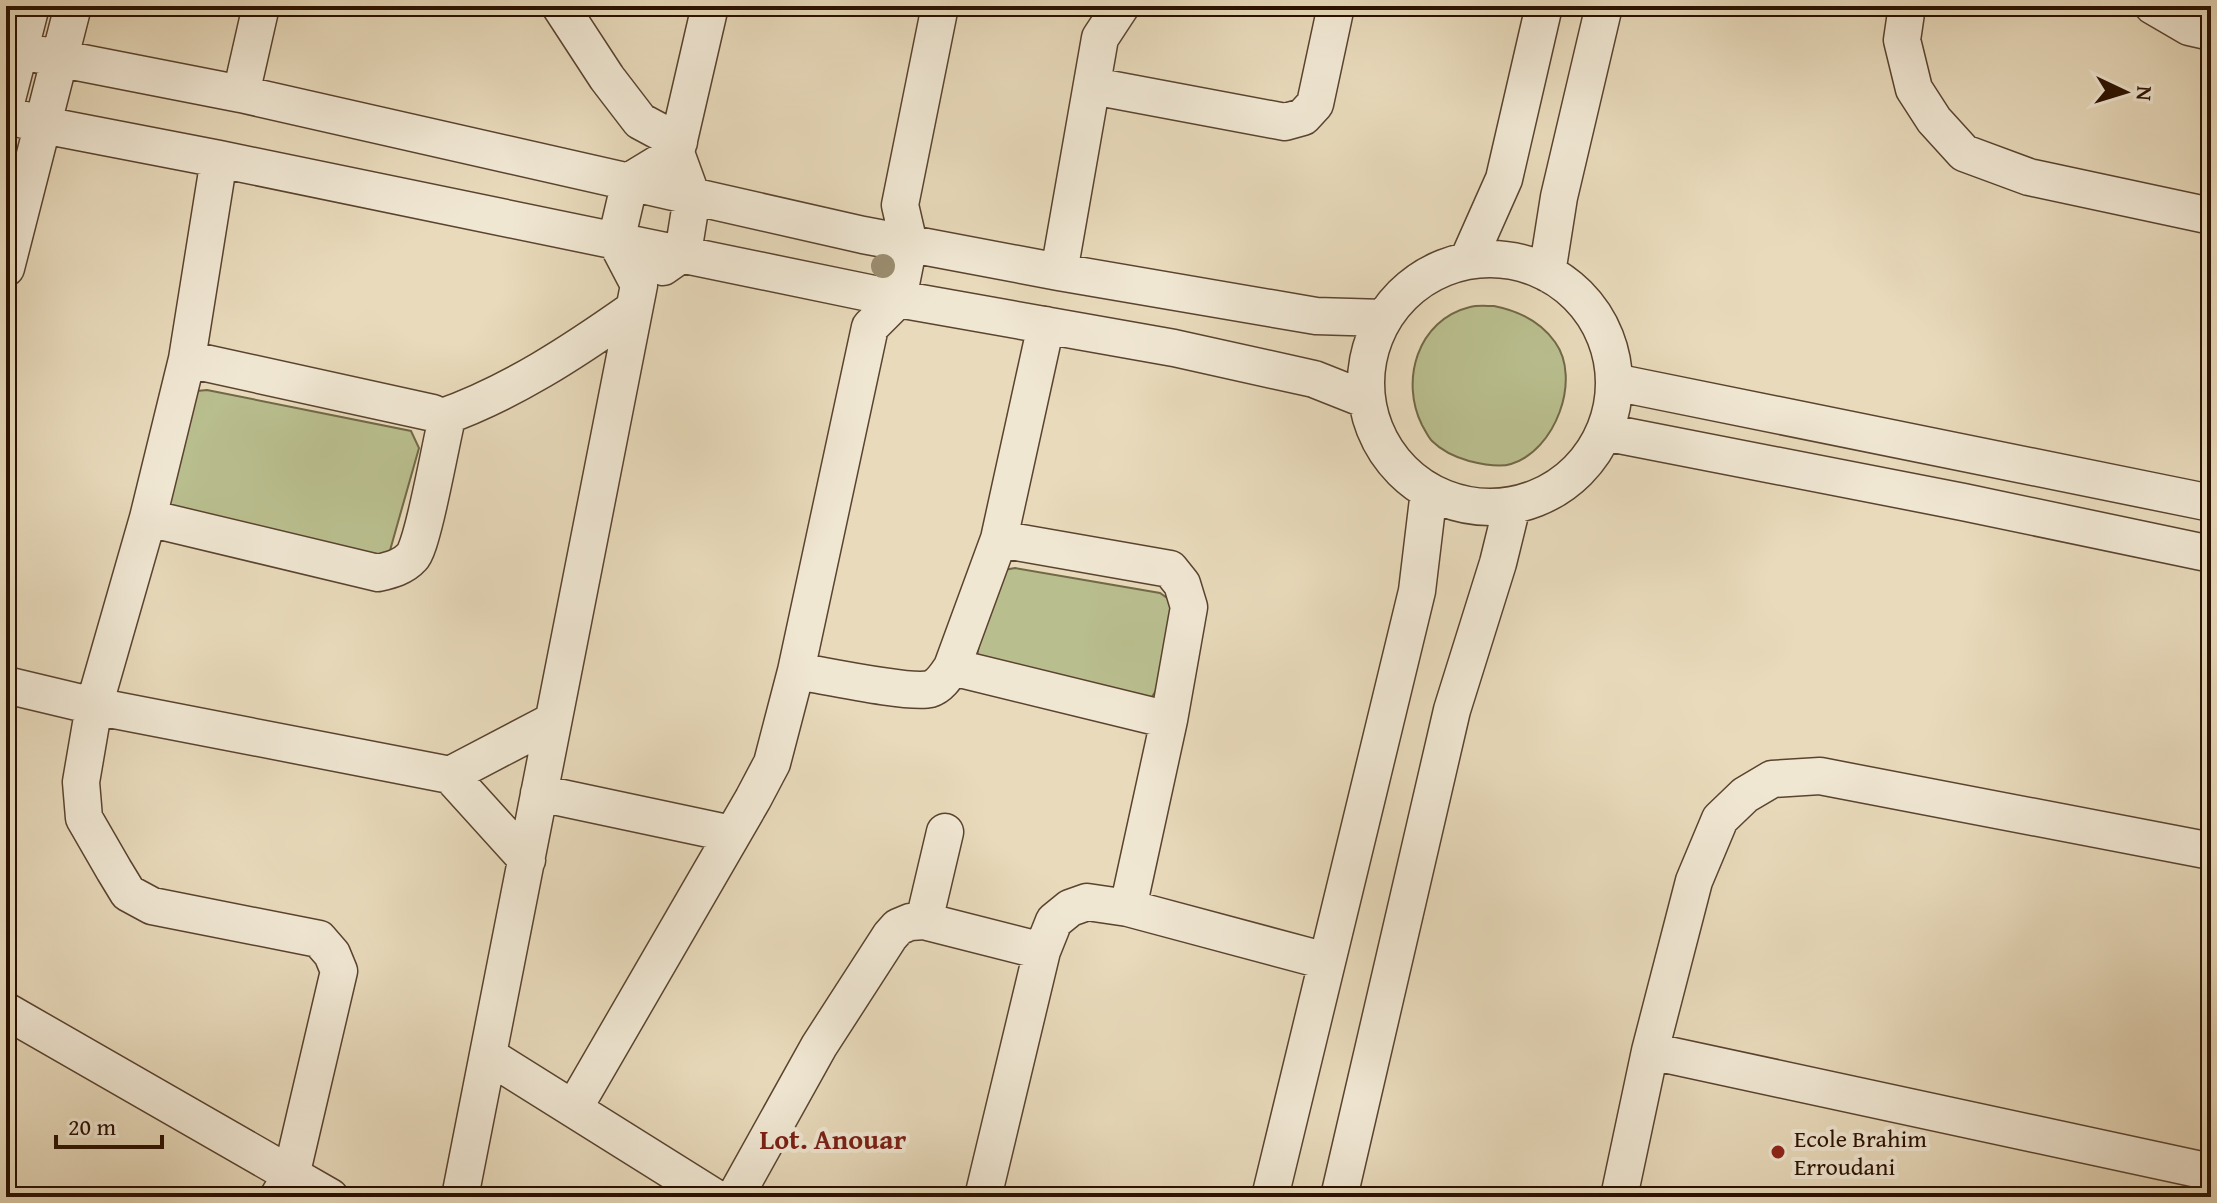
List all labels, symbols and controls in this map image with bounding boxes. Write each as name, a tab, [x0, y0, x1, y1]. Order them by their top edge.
north arrow	[2085, 52, 2165, 132]
text: N	[2128, 85, 2161, 102]
scale bar	[56, 1099, 162, 1149]
text: 20 m	[68, 1109, 116, 1144]
district label: Lot. Anouar	[760, 1118, 907, 1159]
place label: Ecole Brahim Erroudani	[1794, 1121, 1927, 1184]
marker: Ecole Brahim Erroudani	[1769, 1143, 1787, 1161]

